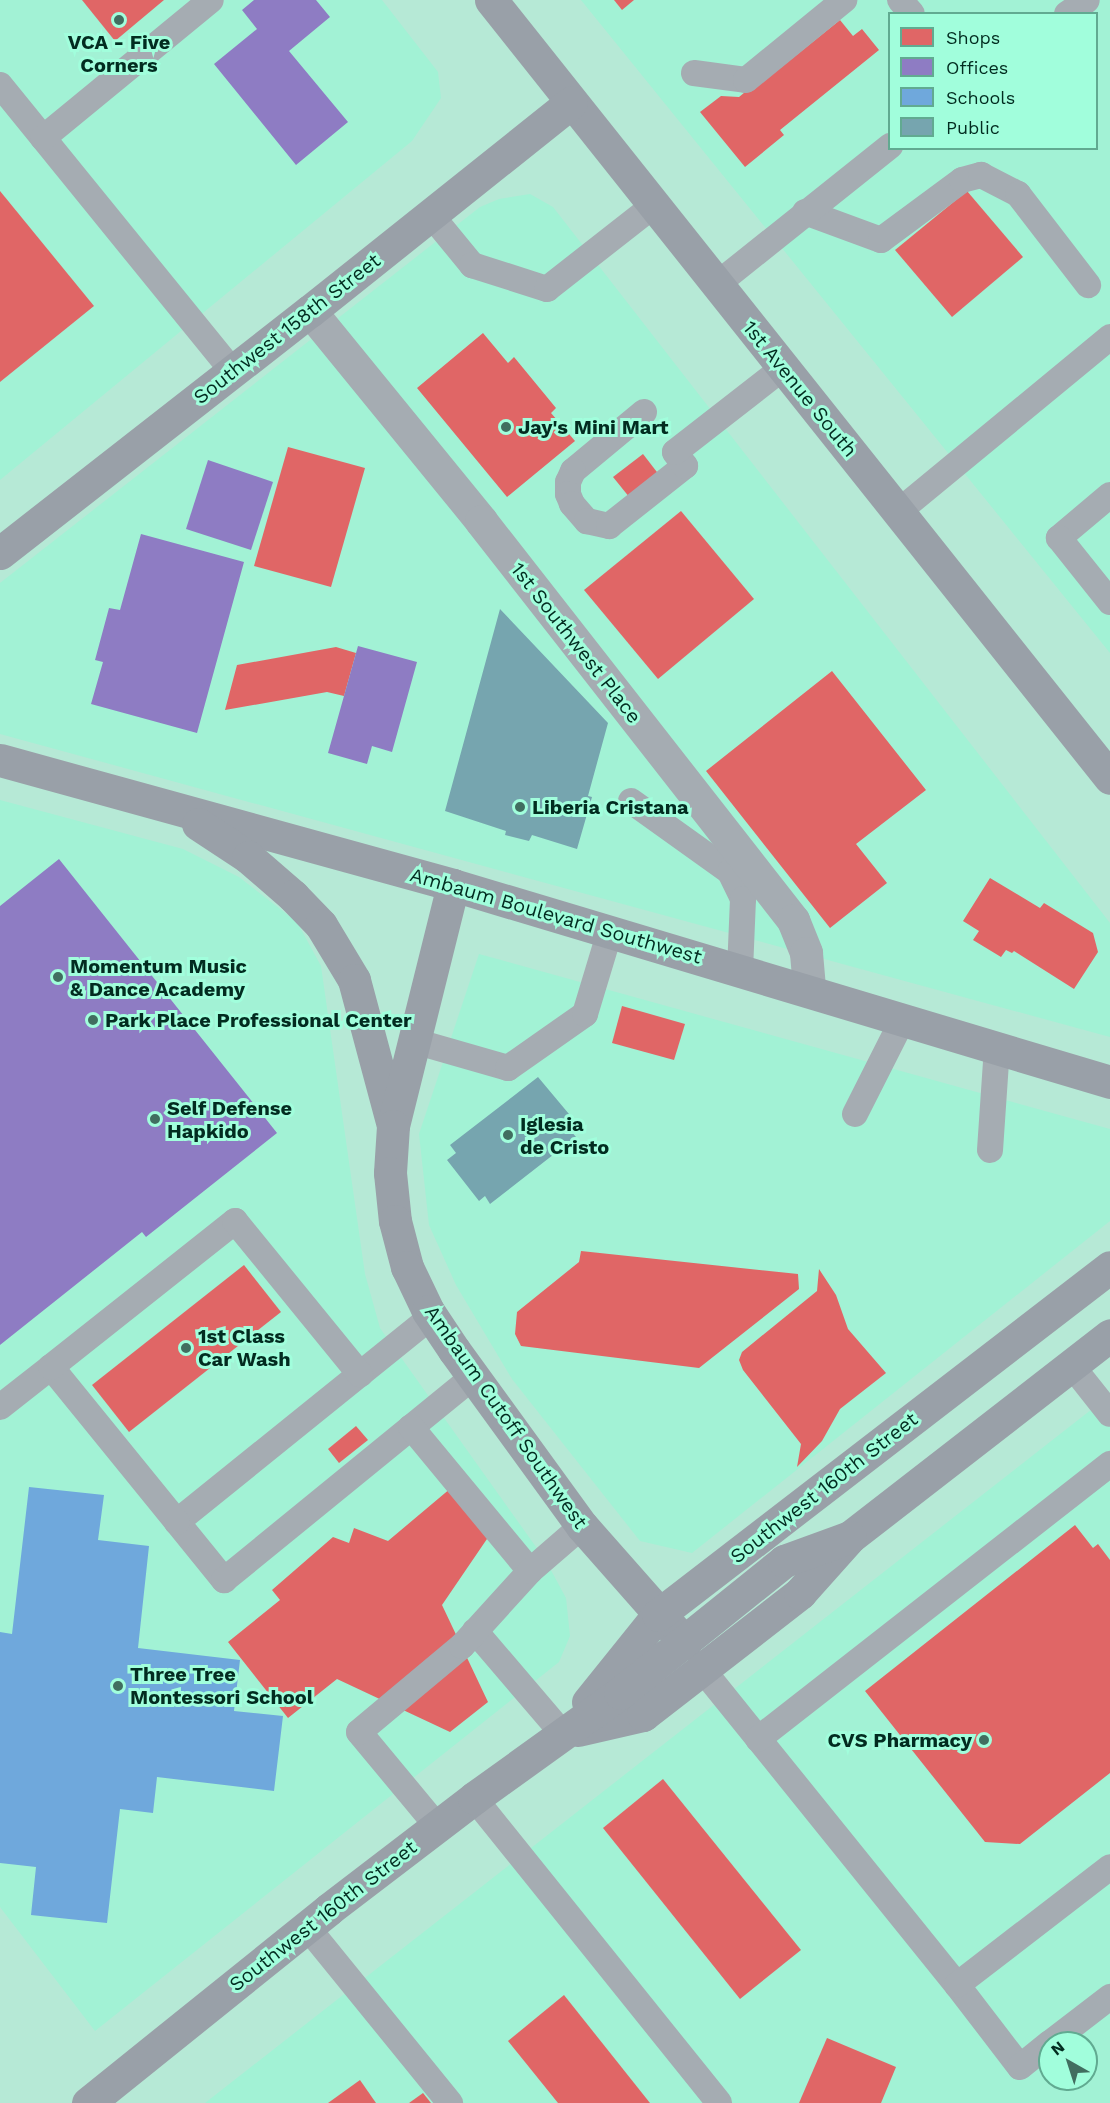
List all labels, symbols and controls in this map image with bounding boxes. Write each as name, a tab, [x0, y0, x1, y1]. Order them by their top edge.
legend	[888, 12, 1098, 150]
marker: VCA - Five Corners	[112, 13, 126, 27]
text: Shops	[946, 27, 1000, 48]
place label: VCA - Five Corners	[67, 30, 171, 77]
text: Offices	[946, 57, 1008, 78]
text: Schools	[946, 87, 1015, 108]
text: Public	[946, 117, 1000, 138]
street label: Southwest 158th Street	[189, 248, 385, 410]
street label: 1st Avenue South	[737, 316, 863, 462]
place label: Jay's Mini Mart	[518, 415, 668, 439]
marker: Jay's Mini Mart	[499, 420, 513, 434]
street label: 1st Southwest Place	[506, 558, 646, 728]
place label: Liberia Cristana	[532, 795, 689, 819]
marker: Liberia Cristana	[513, 800, 527, 814]
street label: Ambaum Boulevard Southwest	[407, 863, 705, 969]
place label: Momentum Music & Dance Academy	[70, 954, 247, 1001]
marker: Momentum Music & Dance Academy	[51, 970, 65, 984]
place label: Park Place Professional Center	[105, 1008, 412, 1032]
marker: Park Place Professional Center	[86, 1013, 100, 1027]
place label: Self Defense Hapkido	[167, 1096, 292, 1143]
marker: Self Defense Hapkido	[148, 1112, 162, 1126]
place label: Iglesia de Cristo	[520, 1112, 609, 1159]
marker: Iglesia de Cristo	[501, 1128, 515, 1142]
street label: Ambaum Cutoff Southwest	[419, 1300, 593, 1534]
place label: 1st Class Car Wash	[198, 1324, 291, 1371]
marker: 1st Class Car Wash	[179, 1341, 193, 1355]
street label: Southwest 160th Street	[725, 1407, 923, 1569]
place label: Three Tree Montessori School	[130, 1662, 313, 1709]
marker: Three Tree Montessori School	[111, 1679, 125, 1693]
place label: CVS Pharmacy	[828, 1728, 972, 1752]
marker: CVS Pharmacy	[977, 1733, 991, 1747]
street label: Southwest 160th Street	[224, 1835, 422, 1997]
north arrow	[1038, 2031, 1098, 2091]
text: N	[1047, 2037, 1068, 2059]

